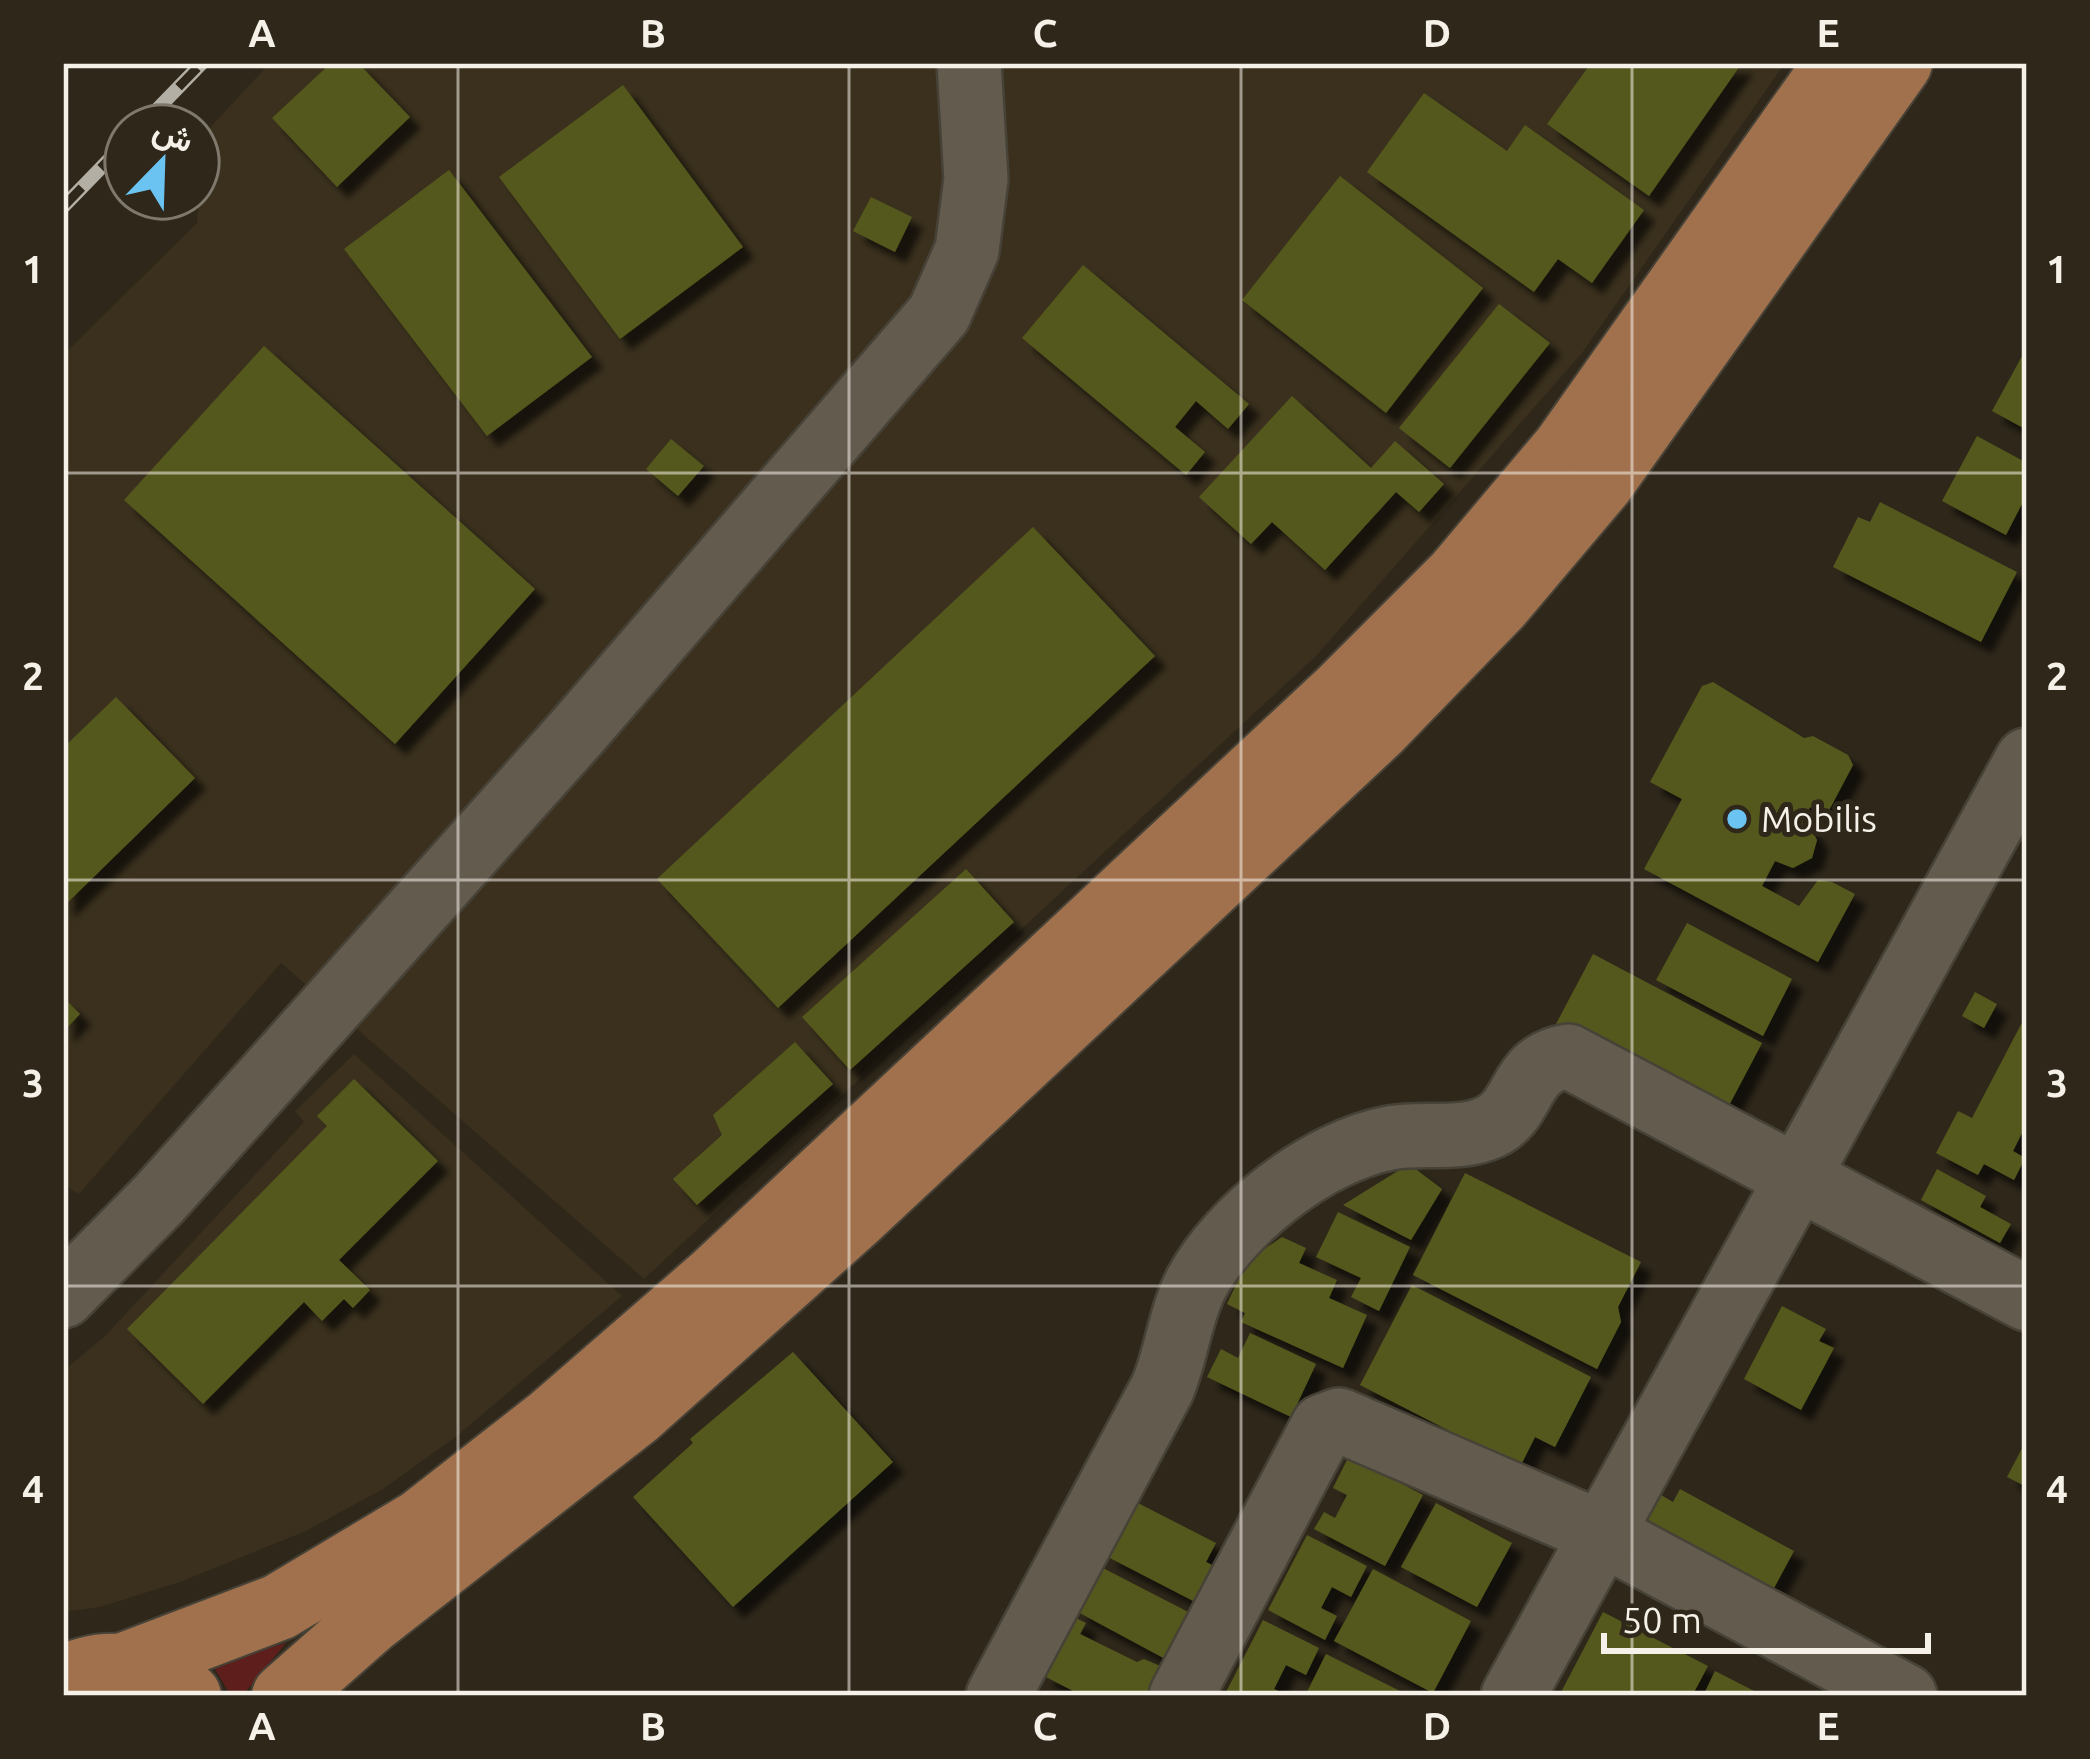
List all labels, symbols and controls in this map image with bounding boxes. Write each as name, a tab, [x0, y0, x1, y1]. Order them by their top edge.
text: A	[248, 11, 276, 54]
text: B	[640, 11, 666, 54]
text: C	[1033, 11, 1058, 54]
text: D	[1423, 11, 1451, 54]
text: E	[1816, 11, 1840, 54]
north arrow	[102, 102, 222, 222]
text: ش	[147, 109, 199, 161]
text: 1	[22, 247, 44, 290]
text: 1	[2046, 247, 2068, 290]
text: 2	[22, 654, 44, 697]
text: 2	[2046, 654, 2068, 697]
place label: Mobilis	[1761, 798, 1877, 839]
marker: Mobilis	[1724, 806, 1750, 832]
text: 3	[22, 1061, 44, 1104]
text: 3	[2046, 1061, 2068, 1104]
text: 4	[22, 1467, 44, 1510]
text: 4	[2046, 1467, 2068, 1510]
scale bar	[1604, 1579, 1928, 1653]
text: 50 m	[1622, 1599, 1702, 1640]
text: A	[248, 1704, 276, 1747]
text: B	[640, 1704, 666, 1747]
text: C	[1033, 1704, 1058, 1747]
text: D	[1423, 1704, 1451, 1747]
text: E	[1816, 1704, 1840, 1747]

